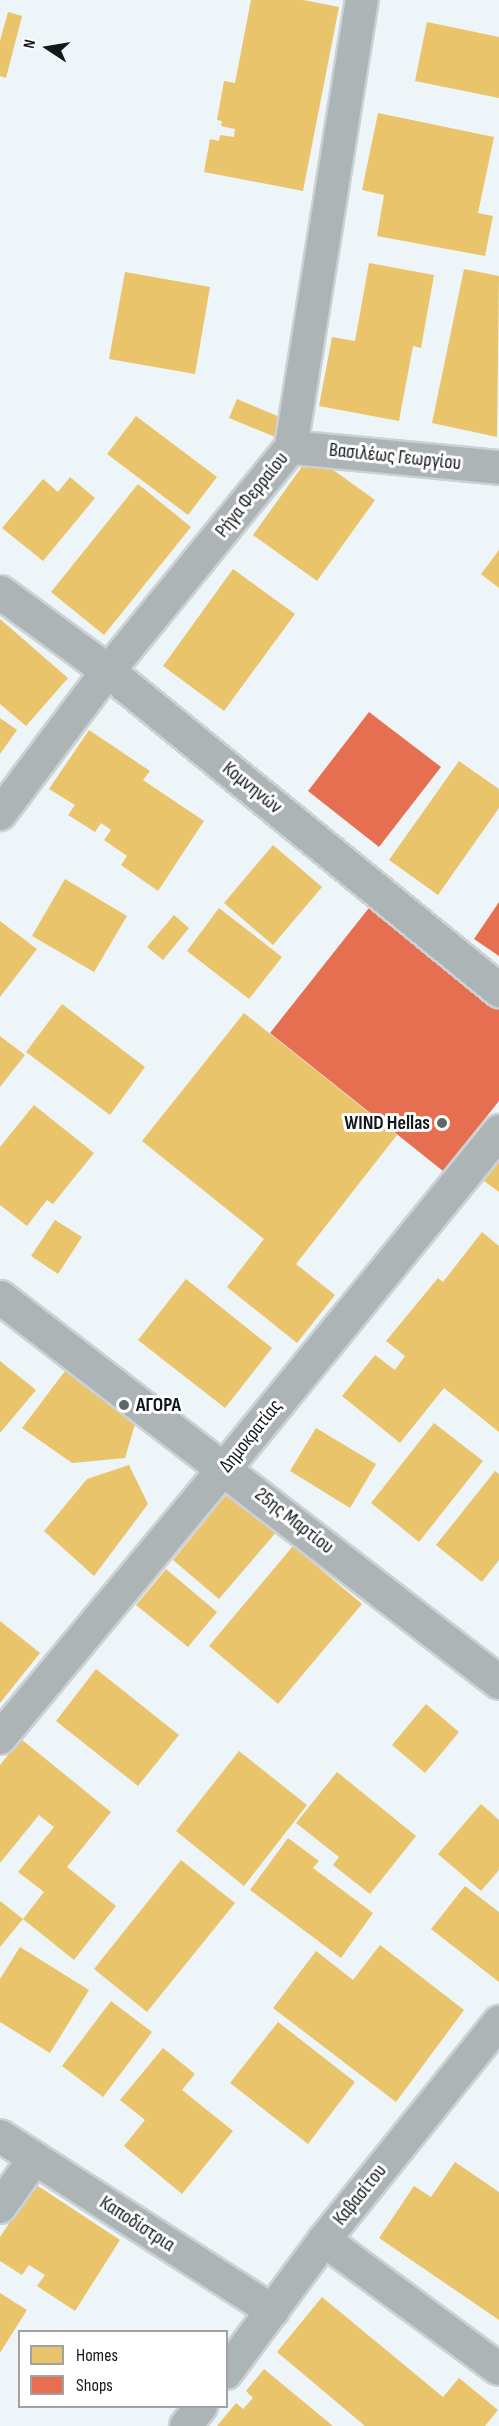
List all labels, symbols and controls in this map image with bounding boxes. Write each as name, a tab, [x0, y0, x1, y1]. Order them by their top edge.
north arrow	[18, 18, 78, 78]
text: N	[20, 38, 40, 50]
street label: Βασιλέως Γεωργίου	[328, 438, 462, 476]
street label: Ρήγα Φερραίου	[210, 447, 294, 543]
street label: Κομνηνών	[217, 757, 287, 819]
place label: WIND Hellas	[344, 1111, 430, 1135]
marker: WIND Hellas	[435, 1116, 449, 1130]
place label: ΑΓΟΡΑ	[136, 1393, 181, 1417]
street label: Δημοκρατίας	[214, 1395, 288, 1477]
marker: ΑΓΟΡΑ	[117, 1398, 131, 1412]
street label: 25ης Μαρτίου	[250, 1483, 338, 1559]
street label: Καβασίτου	[328, 2160, 392, 2230]
street label: Καποδίστρια	[95, 2191, 179, 2257]
legend	[18, 2330, 228, 2408]
text: Homes	[76, 2345, 118, 2366]
text: Shops	[76, 2375, 113, 2396]

